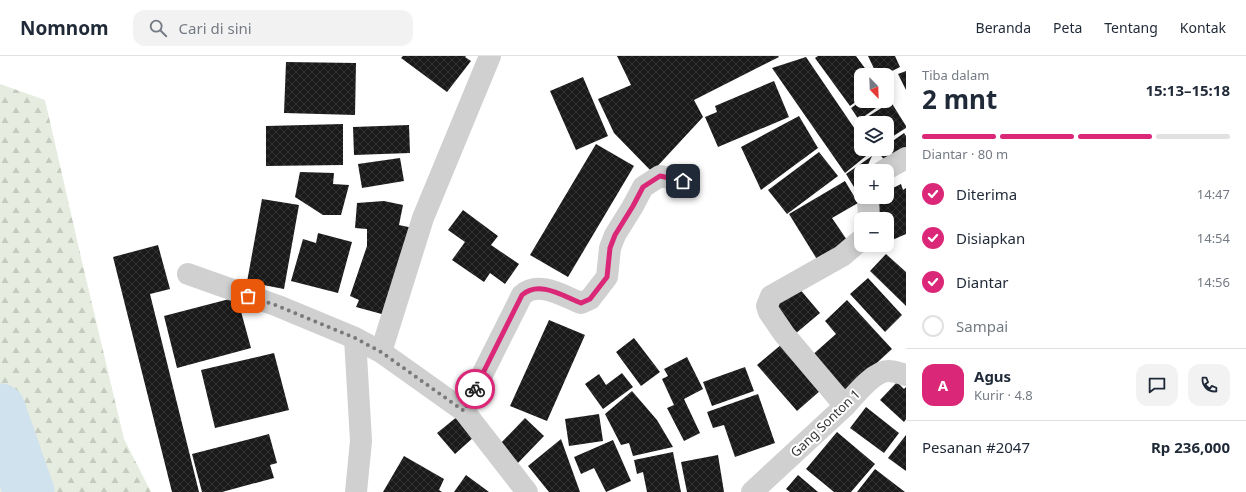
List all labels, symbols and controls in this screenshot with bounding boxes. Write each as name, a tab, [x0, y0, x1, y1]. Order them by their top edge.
search box	[133, 10, 413, 46]
text: Nomnom	[20, 15, 109, 41]
icon: search	[147, 17, 169, 39]
text: Cari di sini	[179, 18, 252, 38]
text: Beranda	[976, 18, 1031, 37]
text: Peta	[1053, 18, 1082, 37]
text: Tentang	[1104, 18, 1158, 37]
text: Kontak	[1180, 18, 1226, 37]
text: Tiba dalam	[922, 66, 989, 84]
north arrow	[854, 68, 894, 108]
map controls	[854, 68, 894, 252]
text: 15:13–15:18	[1145, 80, 1230, 100]
text: 2 mnt	[922, 81, 997, 117]
button: layers	[854, 116, 894, 156]
text: Diantar · 80 m	[922, 145, 1008, 163]
pin	[666, 164, 700, 198]
button: +	[854, 164, 894, 204]
icon: home	[672, 170, 694, 192]
icon: check	[922, 183, 944, 205]
text: Diterima	[956, 184, 1017, 204]
text: 14:47	[1197, 185, 1230, 203]
button: −	[854, 212, 894, 252]
icon: check	[922, 227, 944, 249]
text: Disiapkan	[956, 228, 1025, 248]
text: 14:54	[1197, 229, 1230, 247]
icon: check	[922, 271, 944, 293]
text: Diantar	[956, 272, 1009, 292]
text: 14:56	[1197, 273, 1230, 291]
pin	[231, 279, 265, 313]
icon: bag	[237, 285, 259, 307]
text: Sampai	[956, 316, 1008, 336]
button: chat	[1136, 364, 1178, 406]
button: phone	[1188, 364, 1230, 406]
text: Agus	[974, 366, 1011, 386]
courier	[455, 369, 495, 409]
text: A	[938, 375, 948, 395]
icon: bike	[464, 378, 486, 400]
street label: Gang Sonton 1	[786, 385, 864, 461]
text: Kurir · 4.8	[974, 386, 1033, 404]
text: Pesanan #2047	[922, 437, 1030, 457]
text: Rp 236,000	[1151, 437, 1230, 457]

